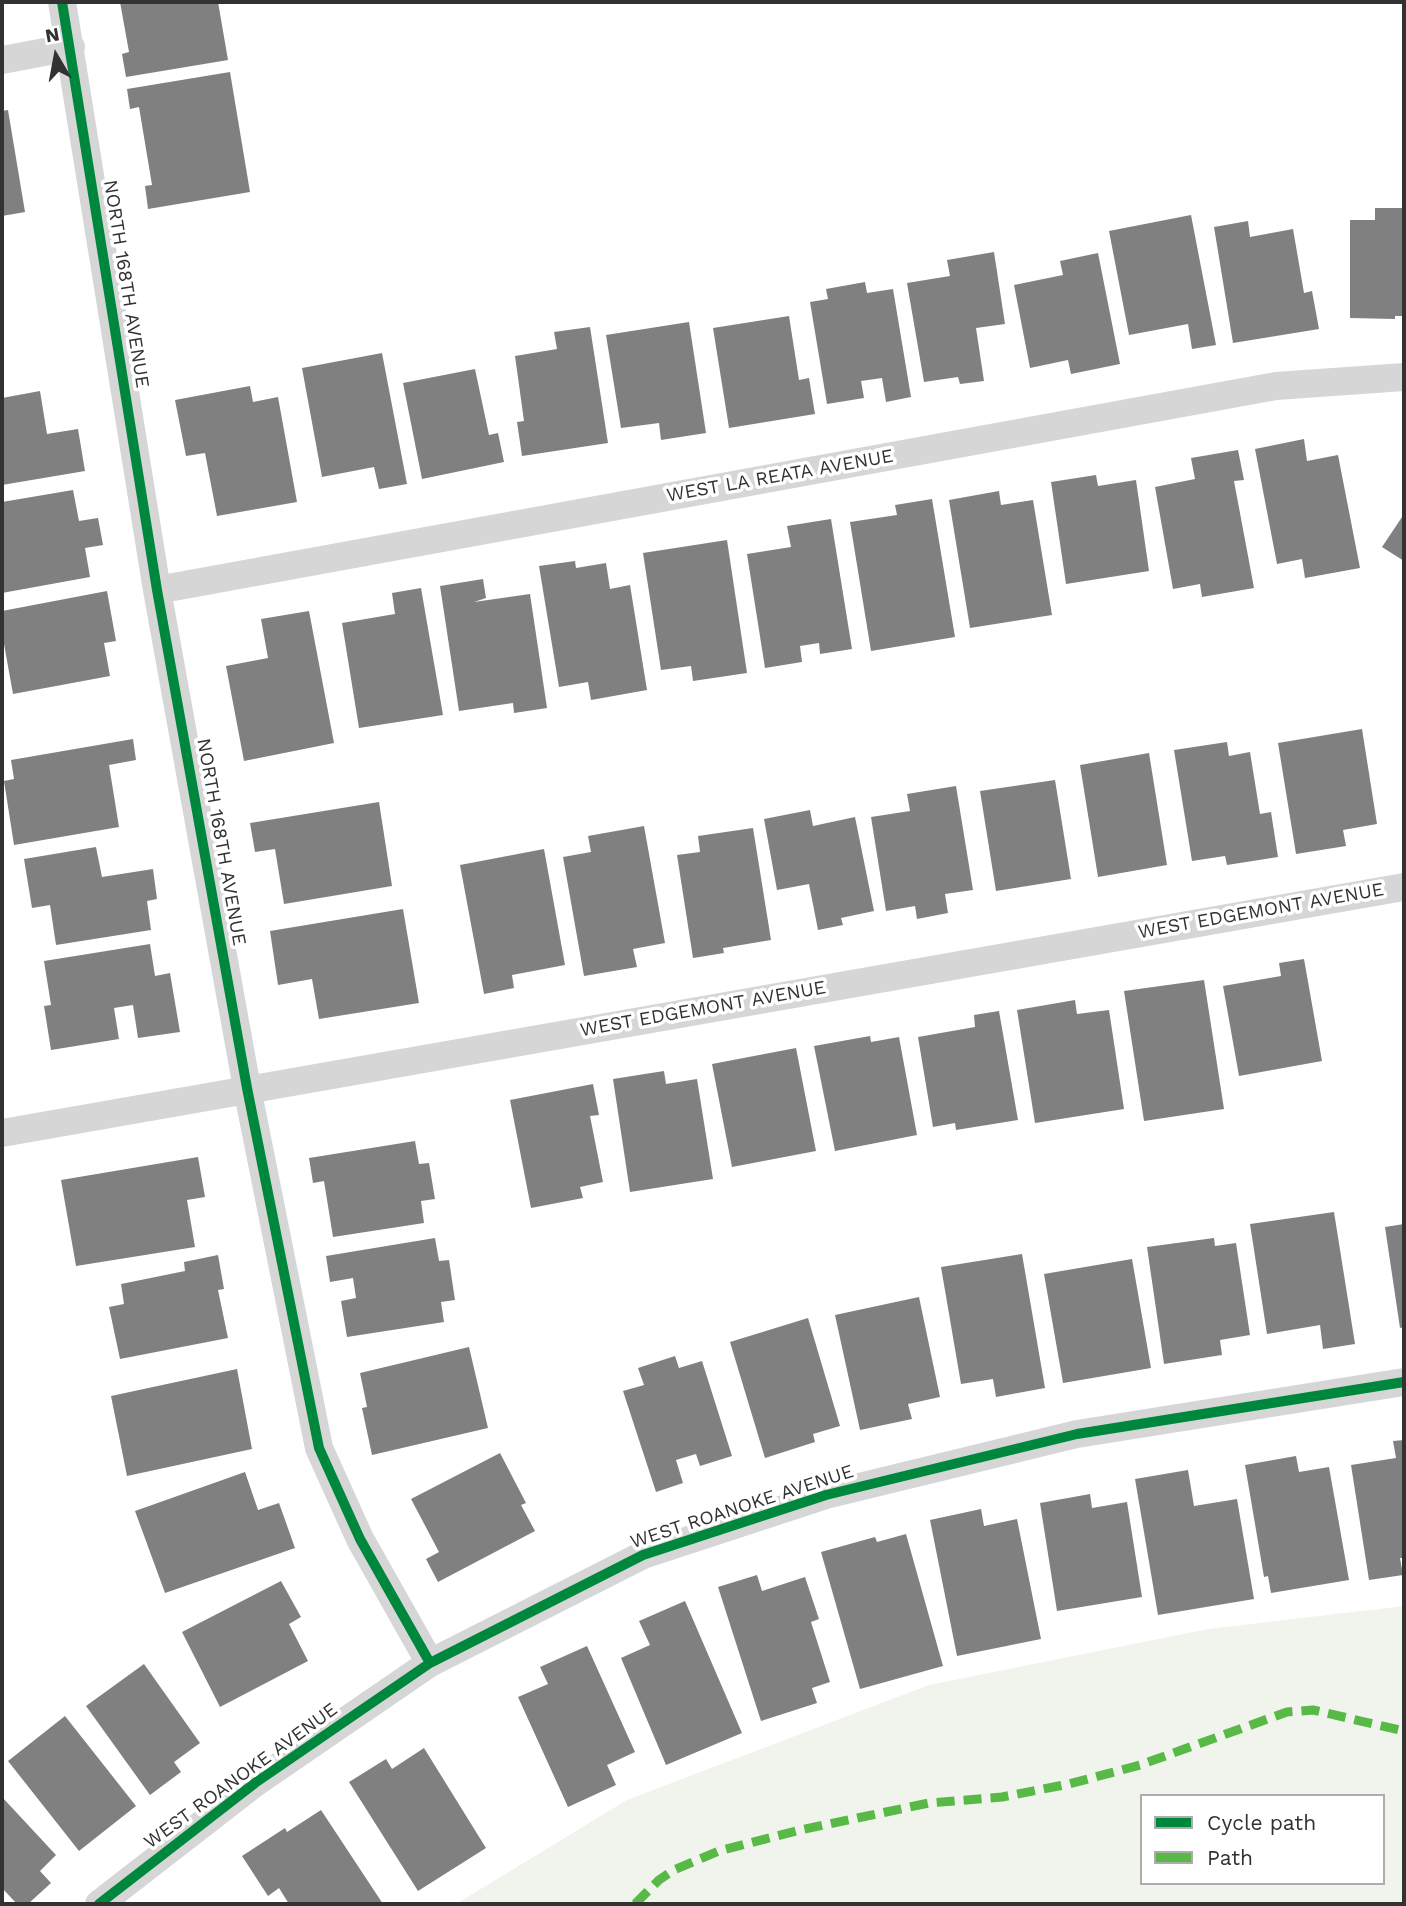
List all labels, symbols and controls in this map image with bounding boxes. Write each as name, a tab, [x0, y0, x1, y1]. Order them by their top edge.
north arrow	[21, 21, 91, 91]
text: N	[43, 22, 61, 47]
street label: NORTH 168TH AVENUE	[98, 178, 154, 390]
street label: WEST LA REATA AVENUE	[665, 445, 895, 507]
street label: NORTH 168TH AVENUE	[192, 736, 250, 948]
street label: WEST EDGEMONT AVENUE	[1136, 878, 1386, 944]
street label: WEST EDGEMONT AVENUE	[578, 976, 828, 1042]
street label: WEST ROANOKE AVENUE	[627, 1460, 857, 1554]
street label: WEST ROANOKE AVENUE	[140, 1698, 342, 1854]
legend	[1140, 1794, 1385, 1885]
text: Cycle path	[1207, 1810, 1316, 1835]
text: Path	[1207, 1845, 1253, 1870]

